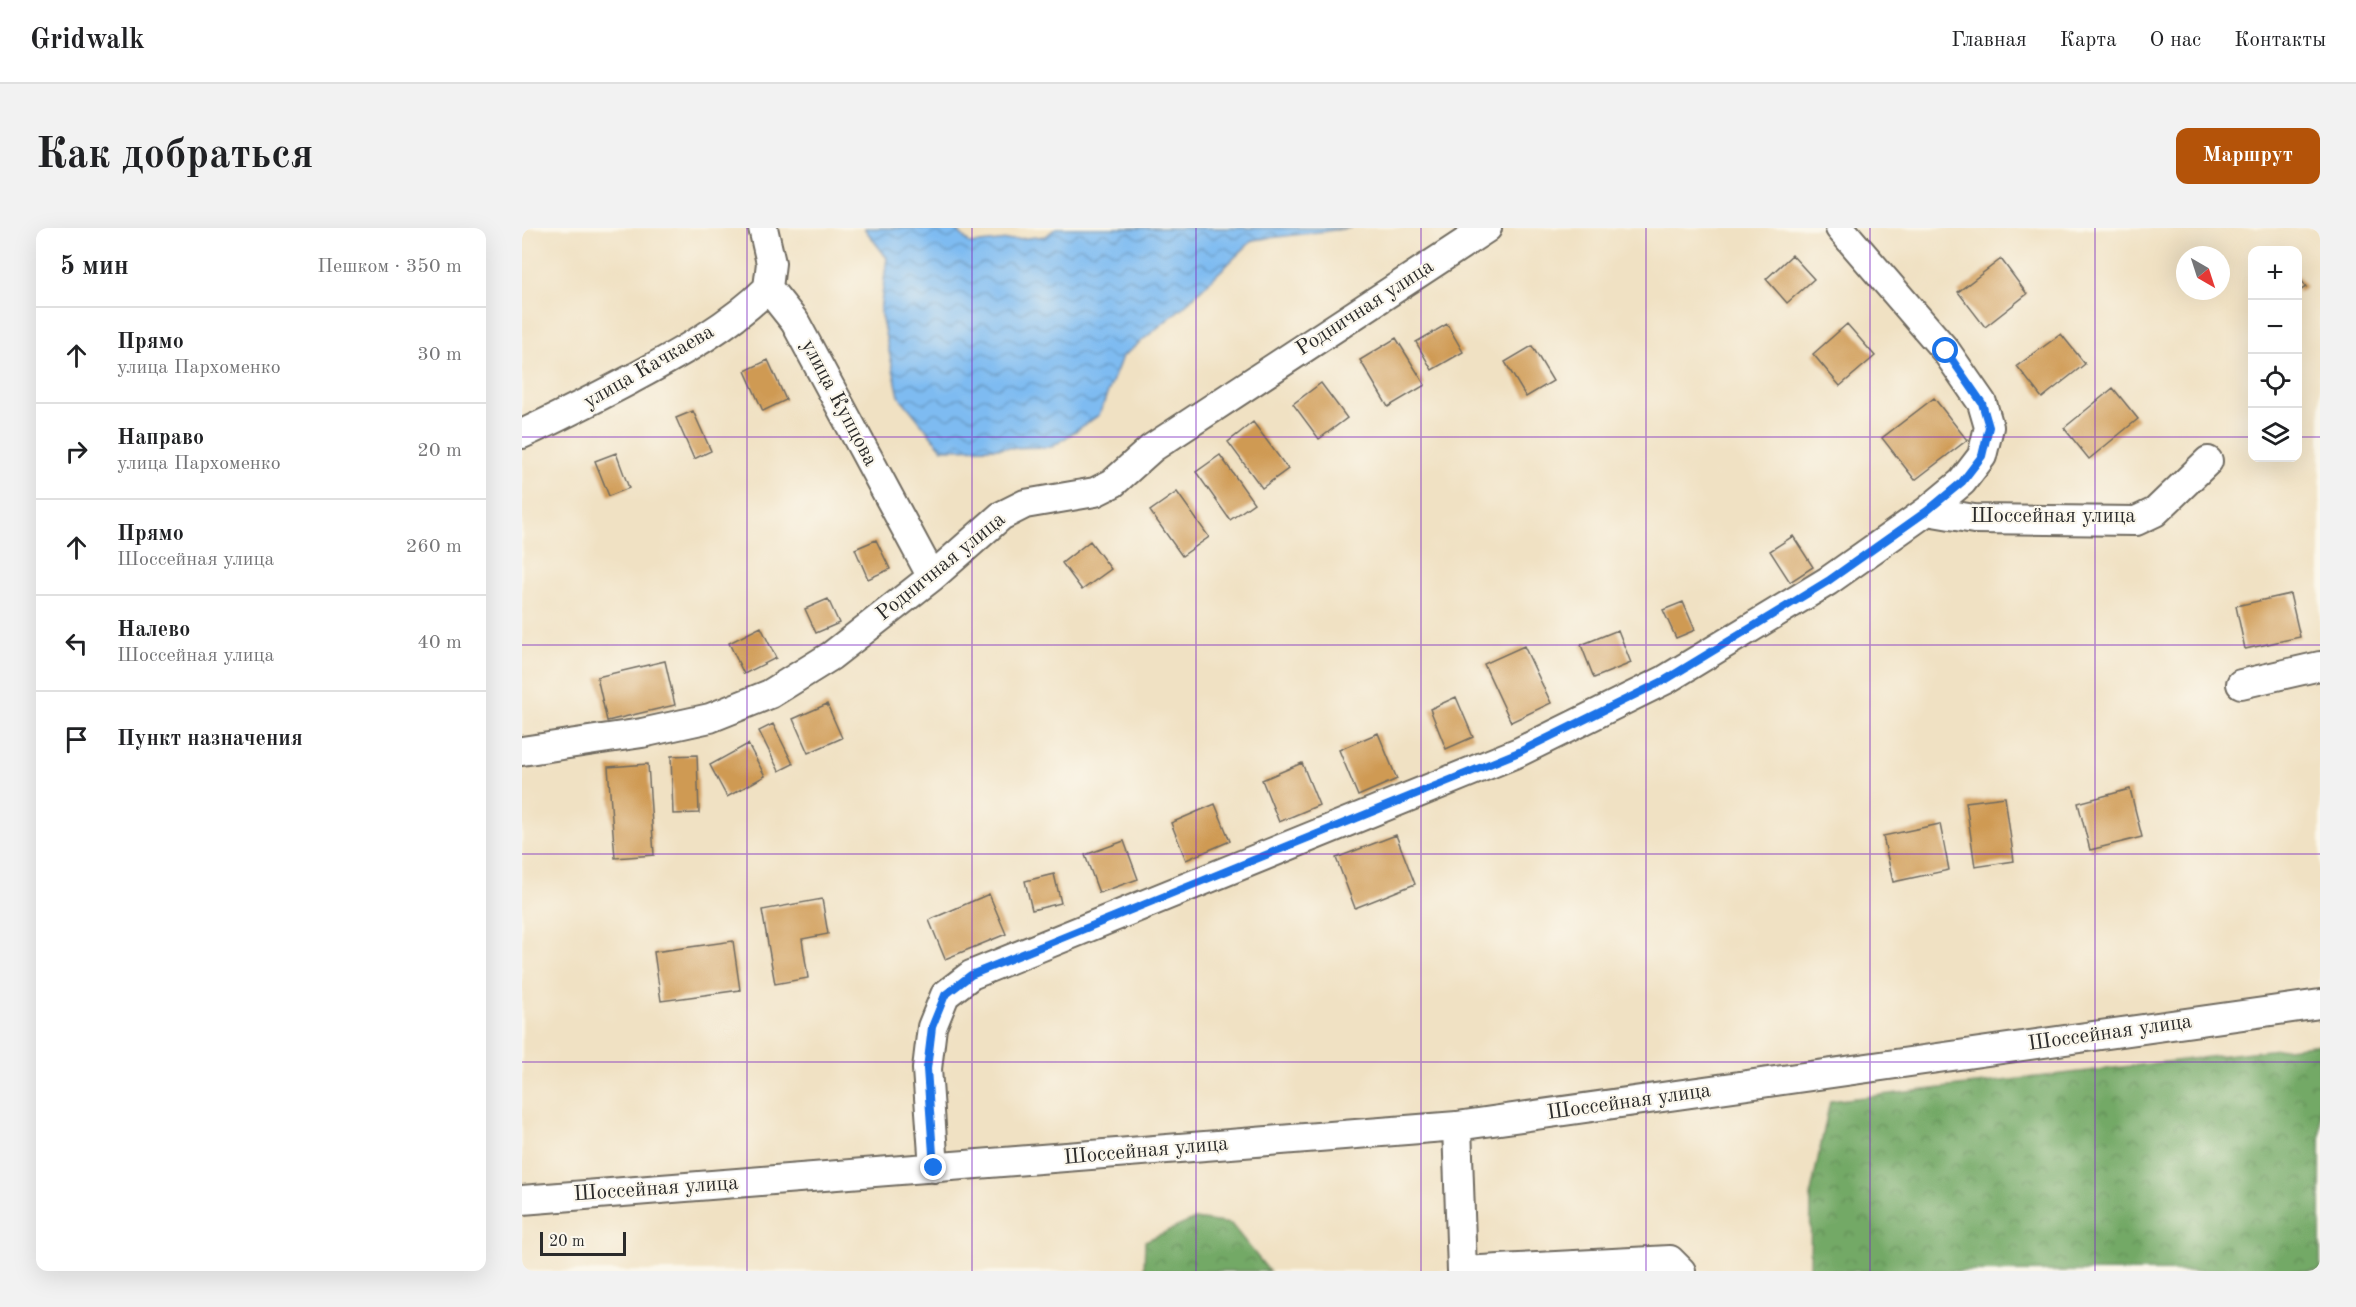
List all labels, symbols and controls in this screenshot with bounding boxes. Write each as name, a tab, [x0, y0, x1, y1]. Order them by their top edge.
text: Gridwalk	[30, 27, 145, 55]
text: Главная	[1951, 30, 2027, 51]
text: Карта	[2060, 30, 2117, 51]
text: О нас	[2150, 30, 2201, 51]
text: Контакты	[2234, 30, 2326, 51]
button: Маршрут	[2176, 128, 2320, 184]
text: Как добраться	[36, 135, 313, 177]
north arrow	[2176, 246, 2230, 300]
map controls	[2248, 246, 2302, 462]
button: +	[2248, 246, 2302, 300]
text: 5 мин	[60, 254, 129, 280]
street label: Родничная улица	[1293, 256, 1437, 360]
text: Пешком · 350 m	[317, 257, 462, 277]
button: −	[2248, 300, 2302, 354]
street label: улица Качкаева	[580, 321, 718, 413]
text: Прямо	[117, 331, 184, 353]
street label: улица Купцова	[797, 336, 881, 470]
route start	[1932, 337, 1958, 363]
icon: ahead	[60, 339, 93, 372]
text: 30 m	[417, 345, 462, 365]
button: locate	[2248, 354, 2302, 408]
text: улица Пархоменко	[117, 358, 281, 378]
button: layers	[2248, 408, 2302, 462]
text: Направо	[117, 427, 204, 449]
icon: right	[60, 435, 93, 468]
text: 20 m	[417, 441, 462, 461]
text: улица Пархоменко	[117, 454, 281, 474]
street label: Шоссейная улица	[1970, 506, 2136, 527]
street label: Родничная улица	[873, 509, 1009, 625]
text: Прямо	[117, 523, 184, 545]
icon: ahead	[60, 531, 93, 564]
text: 260 m	[406, 537, 462, 557]
text: Шоссейная улица	[117, 550, 274, 570]
text: Налево	[117, 619, 190, 641]
icon: left	[60, 627, 93, 660]
text: 40 m	[417, 633, 462, 653]
text: Шоссейная улица	[117, 646, 274, 666]
icon: arrive	[60, 723, 93, 756]
text: Пункт назначения	[117, 728, 303, 750]
street label: Шоссейная улица	[2027, 1011, 2193, 1055]
street label: Шоссейная улица	[1546, 1080, 1712, 1124]
street label: Шоссейная улица	[1063, 1133, 1229, 1169]
route end	[920, 1154, 946, 1180]
street label: Шоссейная улица	[573, 1173, 739, 1205]
scale bar	[540, 1229, 626, 1256]
text: 20 m	[549, 1234, 585, 1250]

